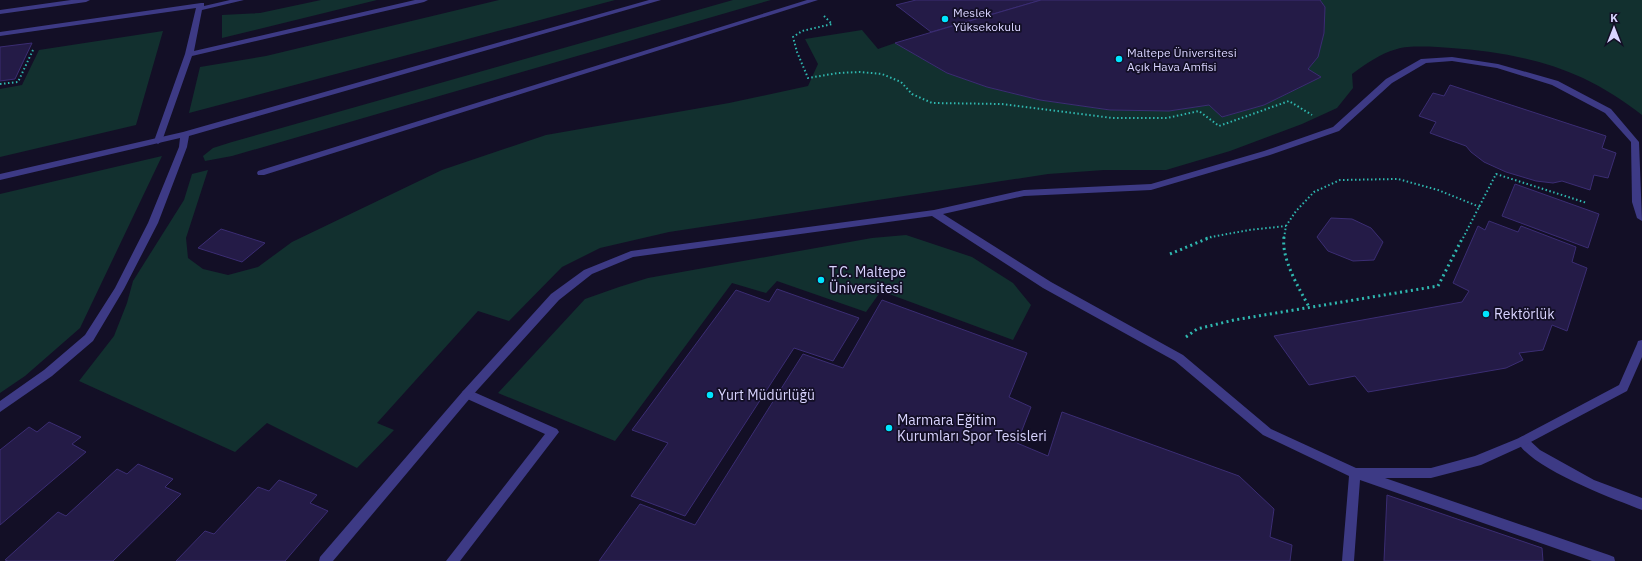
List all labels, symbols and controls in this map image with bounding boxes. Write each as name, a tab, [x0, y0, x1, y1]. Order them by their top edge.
place label: Meslek Yüksekokulu	[953, 5, 1021, 34]
north arrow	[1594, 8, 1634, 48]
text: K	[1610, 11, 1618, 25]
marker: Meslek Yüksekokulu	[940, 14, 950, 24]
place label: Maltepe Üniversitesi Açık Hava Amfisi	[1127, 45, 1237, 74]
marker: Maltepe Üniversitesi Açık Hava Amfisi	[1114, 54, 1124, 64]
place label: T.C. Maltepe Üniversitesi	[829, 263, 906, 297]
marker: T.C. Maltepe Üniversitesi	[816, 275, 826, 285]
place label: Rektörlük	[1494, 305, 1555, 323]
marker: Rektörlük	[1481, 309, 1491, 319]
place label: Yurt Müdürlüğü	[718, 386, 815, 404]
marker: Yurt Müdürlüğü	[705, 390, 715, 400]
place label: Marmara Eğitim Kurumları Spor Tesisleri	[897, 411, 1047, 445]
marker: Marmara Eğitim Kurumları Spor Tesisleri	[884, 423, 894, 433]

